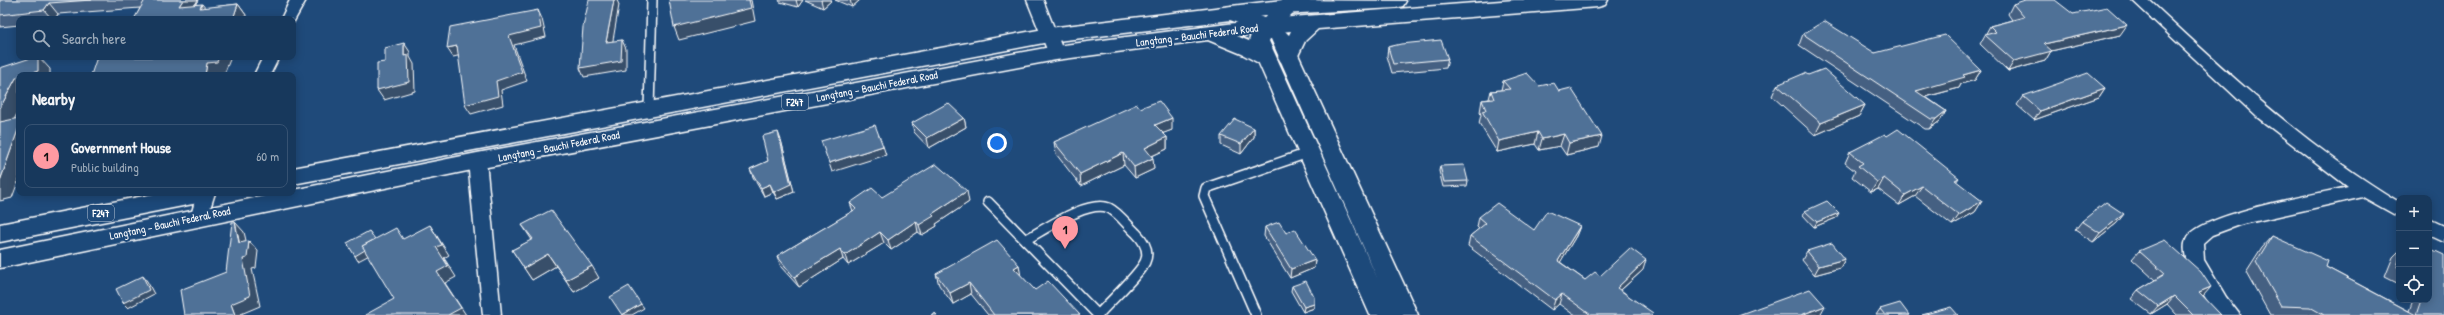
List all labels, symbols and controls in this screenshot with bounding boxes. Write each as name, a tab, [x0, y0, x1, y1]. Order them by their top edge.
search box	[16, 16, 296, 60]
street label: Langtang - Bauchi Federal Road	[1135, 20, 1260, 49]
icon: search	[30, 27, 52, 49]
text: Search here	[62, 28, 126, 49]
street label: Langtang - Bauchi Federal Road	[815, 67, 939, 105]
text: Nearby	[32, 87, 75, 110]
road number: F247	[782, 94, 808, 110]
street label: Langtang - Bauchi Federal Road	[497, 127, 621, 165]
your location	[987, 133, 1007, 153]
text: Government House	[71, 137, 171, 158]
text: 1	[44, 147, 48, 165]
text: 60 m	[256, 147, 279, 165]
text: Public building	[71, 158, 139, 176]
map controls	[2396, 195, 2432, 303]
button: +	[2396, 195, 2432, 231]
street label: Langtang - Bauchi Federal Road	[108, 203, 232, 243]
road number: F247	[88, 205, 114, 221]
pin: 1	[1052, 216, 1078, 249]
button: −	[2396, 231, 2432, 267]
button: locate	[2396, 267, 2432, 303]

